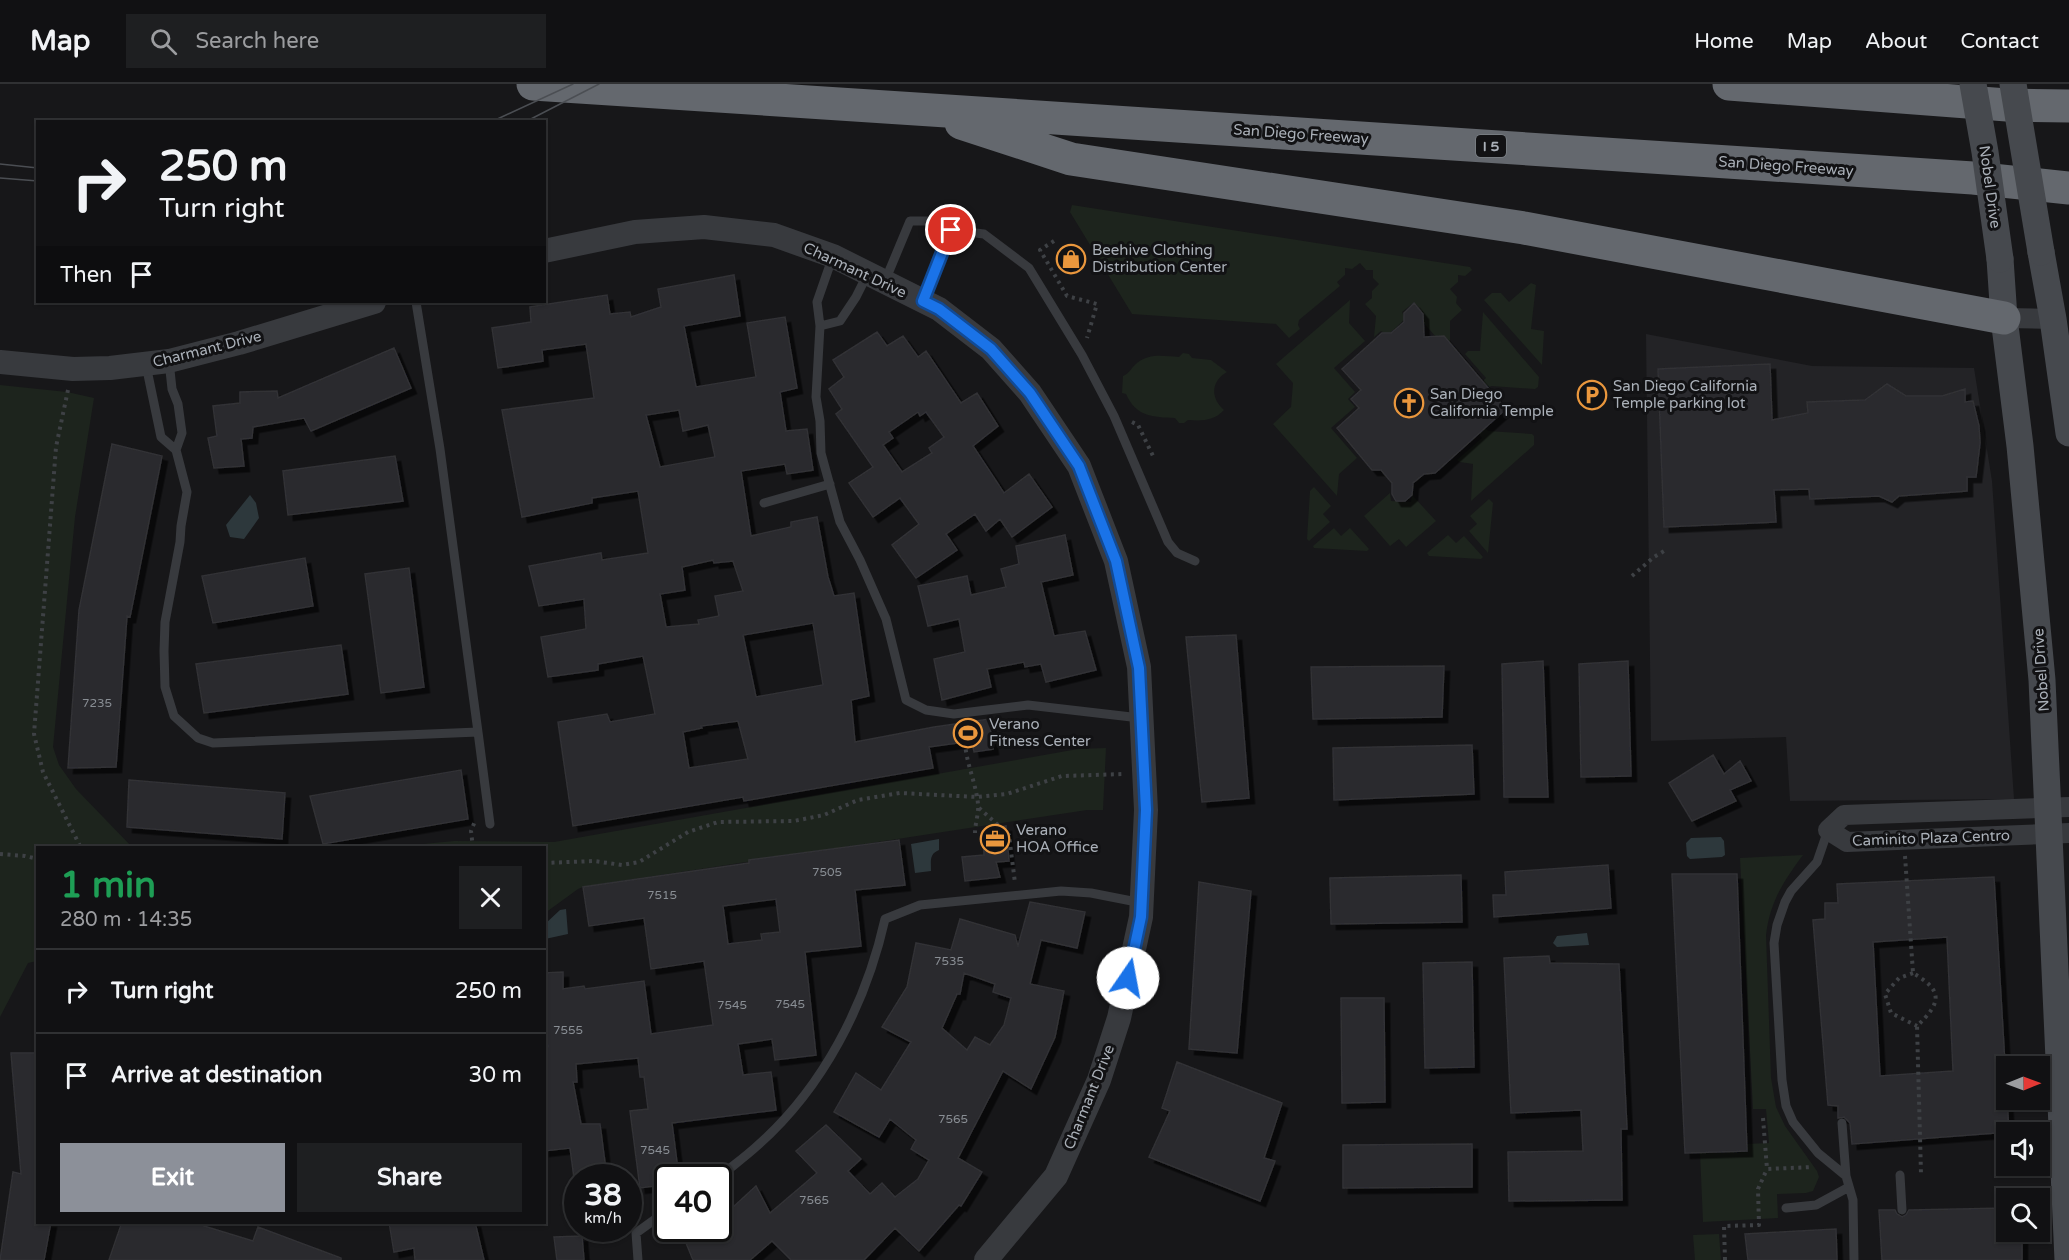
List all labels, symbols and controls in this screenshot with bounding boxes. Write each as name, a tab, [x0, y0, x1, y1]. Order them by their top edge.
search box	[126, 14, 546, 68]
text: Map	[30, 24, 90, 58]
icon: search	[147, 25, 180, 58]
text: Search here	[195, 28, 319, 54]
text: Home	[1694, 29, 1754, 54]
text: Map	[1787, 29, 1832, 54]
text: About	[1865, 29, 1927, 54]
text: Contact	[1960, 29, 2039, 54]
street label: San Diego Freeway	[1233, 120, 1369, 148]
road number: I 5	[1476, 135, 1506, 157]
text: 250 m	[159, 141, 288, 192]
icon: right	[60, 144, 138, 222]
street label: Nobel Drive	[1975, 144, 2005, 230]
street label: San Diego Freeway	[1718, 152, 1854, 180]
text: Turn right	[159, 192, 285, 225]
pin	[925, 204, 976, 255]
icon: arrive	[934, 213, 967, 246]
street label: Charmant Drive	[801, 238, 909, 302]
place label: Beehive Clothing Distribution Center	[1092, 241, 1227, 276]
shop icon: Beehive Clothing Distribution Center	[1055, 243, 1087, 275]
icon: arrive	[125, 258, 158, 291]
text: Then	[60, 262, 113, 288]
street label: Charmant Drive	[151, 327, 263, 371]
place label: San Diego California Temple parking lot	[1613, 377, 1757, 412]
parking icon: San Diego California Temple parking lot	[1576, 379, 1608, 411]
place label: San Diego California Temple	[1430, 385, 1554, 420]
church icon: San Diego California Temple	[1393, 387, 1425, 419]
street label: Nobel Drive	[2029, 628, 2053, 712]
house number: 7235	[82, 696, 112, 710]
place label: Verano Fitness Center	[989, 715, 1091, 750]
sports icon: Verano Fitness Center	[952, 717, 984, 749]
place label: Verano HOA Office	[1016, 821, 1098, 856]
office icon: Verano HOA Office	[979, 823, 1011, 855]
street label: Caminito Plaza Centro	[1852, 826, 2010, 850]
text: 1 min	[60, 864, 156, 907]
house number: 7505	[812, 865, 842, 879]
button: close	[459, 866, 522, 929]
house number: 7515	[647, 888, 677, 902]
text: 280 m · 14:35	[60, 908, 192, 932]
position arrow	[1096, 946, 1160, 1010]
house number: 7535	[934, 954, 964, 968]
icon: right	[60, 975, 93, 1008]
text: Turn right	[111, 978, 213, 1004]
text: 250 m	[455, 978, 522, 1004]
house number: 7545	[775, 997, 805, 1011]
house number: 7545	[717, 998, 747, 1012]
house number: 7555	[553, 1023, 583, 1037]
street label: Charmant Drive	[1060, 1042, 1118, 1152]
north arrow	[1996, 1056, 2050, 1110]
map controls	[1996, 1056, 2050, 1242]
icon: arrive	[60, 1059, 93, 1092]
text: Arrive at destination	[111, 1062, 322, 1088]
text: 30 m	[468, 1062, 522, 1088]
house number: 7565	[938, 1112, 968, 1126]
button: sound	[1996, 1122, 2050, 1176]
button: Exit	[60, 1143, 285, 1212]
button: Share	[297, 1143, 522, 1212]
house number: 7545	[640, 1143, 670, 1157]
speed limit sign: 40	[654, 1164, 732, 1242]
text: 38	[584, 1177, 622, 1214]
button: search	[1996, 1188, 2050, 1242]
house number: 7565	[799, 1193, 829, 1207]
text: km/h	[584, 1209, 622, 1227]

